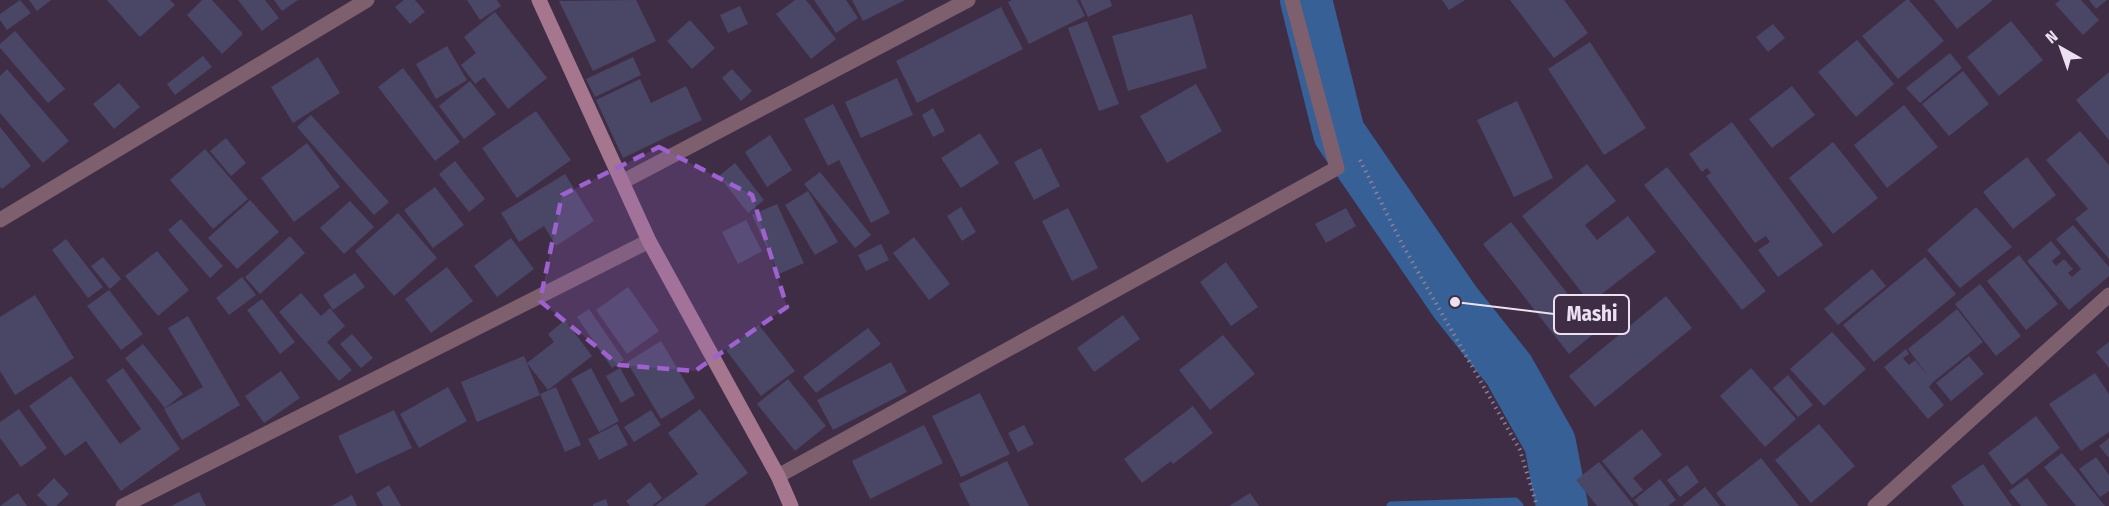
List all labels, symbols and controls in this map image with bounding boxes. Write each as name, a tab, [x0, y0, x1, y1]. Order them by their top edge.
north arrow	[2031, 18, 2091, 78]
text: N	[2042, 27, 2061, 47]
callout: Mashi	[1554, 295, 1629, 334]
text: Mashi	[1566, 301, 1618, 327]

